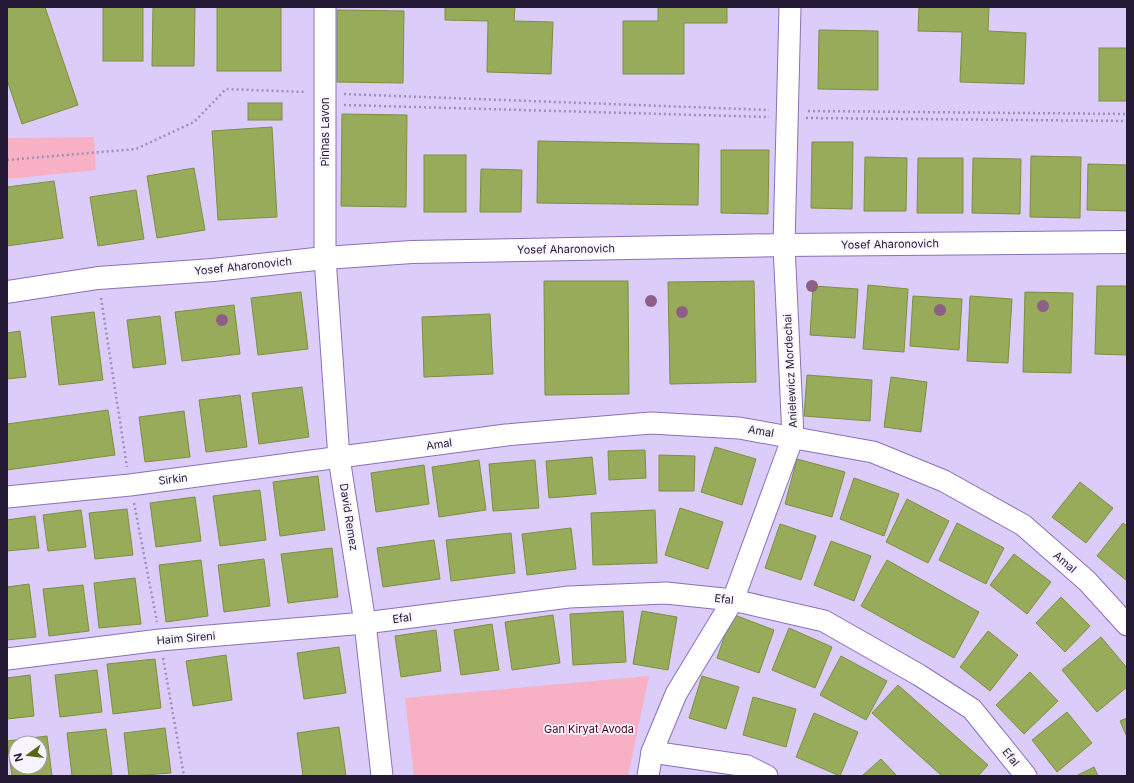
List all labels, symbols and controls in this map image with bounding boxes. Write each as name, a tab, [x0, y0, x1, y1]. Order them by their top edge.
street label: Pinhas Lavon	[318, 97, 332, 167]
street label: Yosef Aharonovich	[841, 236, 939, 252]
street label: Yosef Aharonovich	[517, 241, 615, 257]
street label: Yosef Aharonovich	[194, 254, 292, 278]
street label: Anielewicz Mordechai	[780, 314, 800, 428]
street label: Amal	[747, 422, 775, 440]
street label: Amal	[425, 435, 453, 453]
street label: Sirkin	[158, 470, 188, 488]
street label: David Remez	[337, 482, 361, 552]
street label: Amal	[1051, 548, 1079, 576]
street label: Efal	[714, 591, 734, 607]
street label: Efal	[392, 610, 412, 626]
street label: Haim Sireni	[156, 628, 216, 648]
park label: Gan Kiryat Avoda	[544, 722, 634, 736]
north arrow	[8, 735, 48, 775]
street label: Efal	[999, 745, 1023, 769]
text: N	[10, 752, 26, 763]

